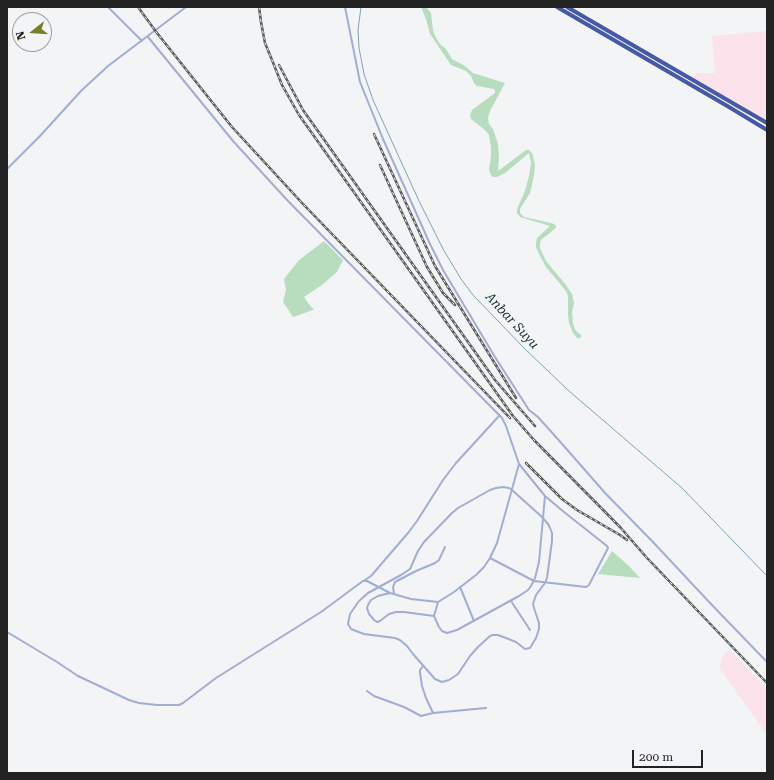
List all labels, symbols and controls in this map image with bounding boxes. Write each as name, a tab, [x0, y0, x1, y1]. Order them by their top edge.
north arrow	[12, 12, 52, 52]
text: N	[14, 29, 28, 41]
water label: Anbar Suyu	[482, 290, 542, 352]
scale bar	[634, 742, 705, 768]
text: 200 m	[639, 750, 673, 764]

